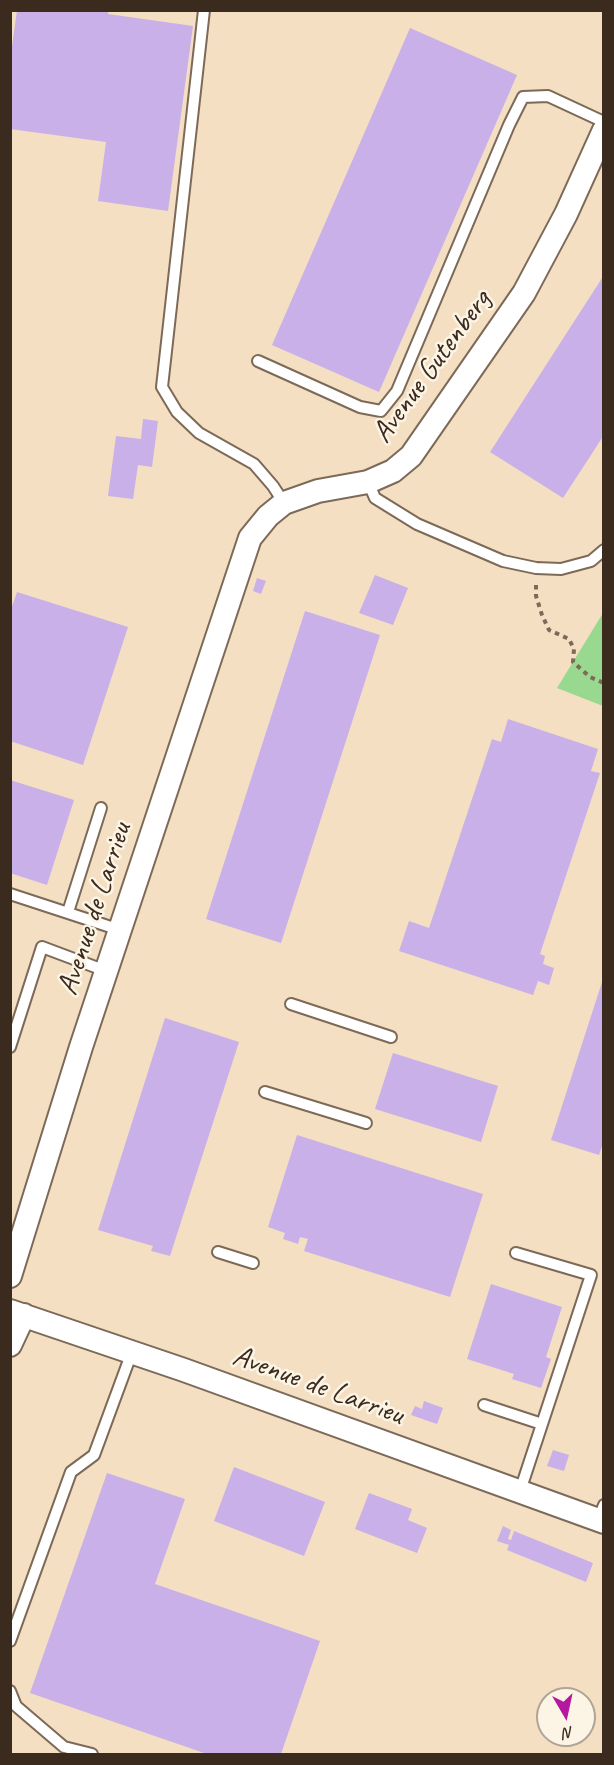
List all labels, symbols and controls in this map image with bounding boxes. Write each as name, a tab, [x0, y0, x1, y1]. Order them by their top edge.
street label: Avenue Gutenberg	[365, 284, 499, 450]
street label: Avenue de Larrieu	[50, 818, 140, 1000]
street label: Avenue de Larrieu	[228, 1338, 408, 1434]
north arrow	[536, 1687, 596, 1747]
text: N	[562, 1722, 575, 1743]

